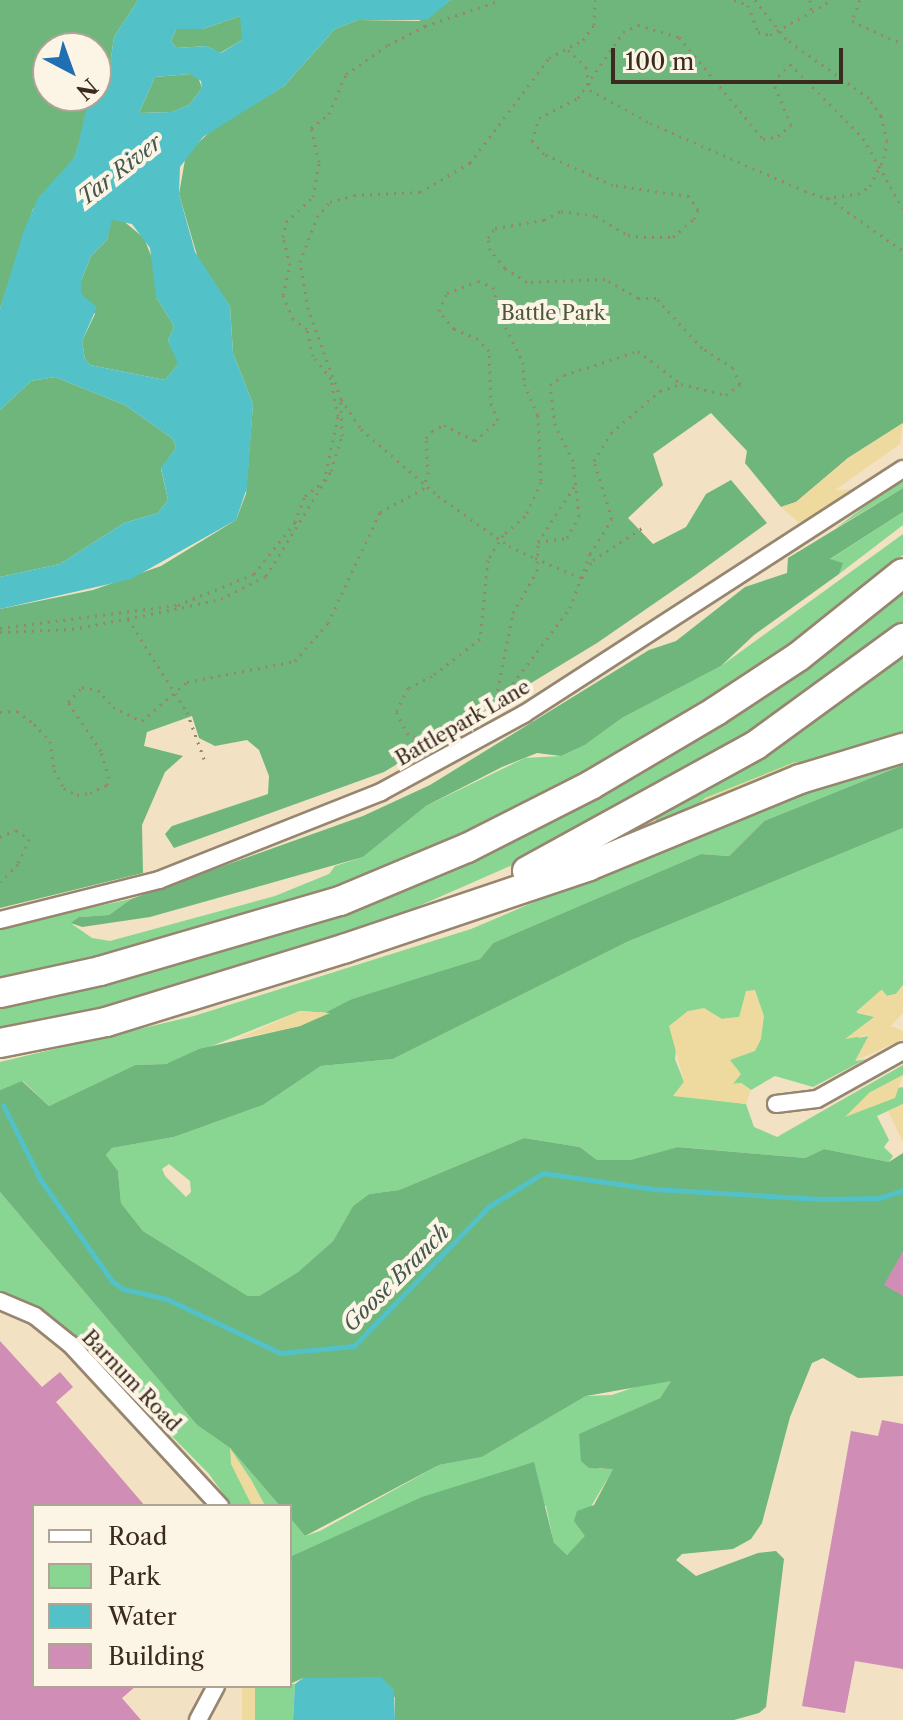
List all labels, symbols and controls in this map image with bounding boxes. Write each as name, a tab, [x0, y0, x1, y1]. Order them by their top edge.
north arrow	[32, 32, 112, 112]
scale bar	[615, 32, 847, 82]
text: 100 m	[625, 47, 694, 76]
text: N	[71, 73, 103, 105]
water label: Tar River	[73, 129, 167, 211]
park label: Battle Park	[501, 301, 605, 325]
street label: Battlepark Lane	[391, 675, 535, 771]
water label: Goose Branch	[337, 1219, 455, 1337]
street label: Barnum Road	[77, 1325, 185, 1437]
legend	[32, 1504, 292, 1688]
text: Road	[108, 1522, 167, 1551]
text: Park	[108, 1562, 160, 1591]
text: Water	[108, 1602, 177, 1631]
text: Building	[108, 1642, 204, 1671]

